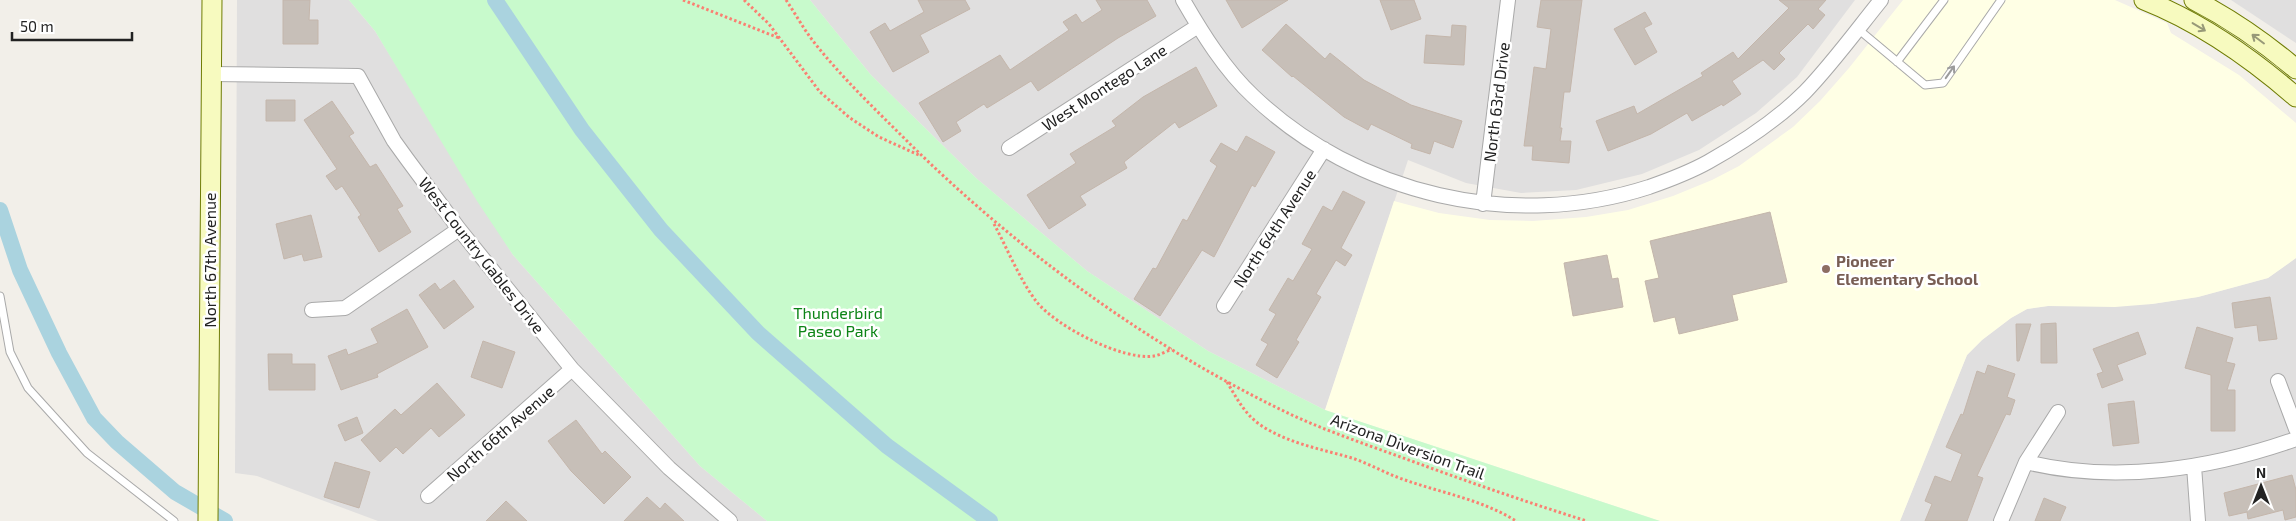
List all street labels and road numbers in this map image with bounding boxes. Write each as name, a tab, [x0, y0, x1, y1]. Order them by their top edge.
street label: West Montego Lane	[1038, 40, 1170, 134]
street label: North 63rd Drive	[1479, 41, 1513, 163]
street label: North 64th Avenue	[1229, 165, 1319, 291]
street label: West Country Gables Drive	[415, 173, 549, 337]
street label: North 67th Avenue	[200, 192, 219, 328]
street label: North 66th Avenue	[442, 381, 558, 485]
street label: Arizona Diversion Trail	[1328, 409, 1488, 483]

